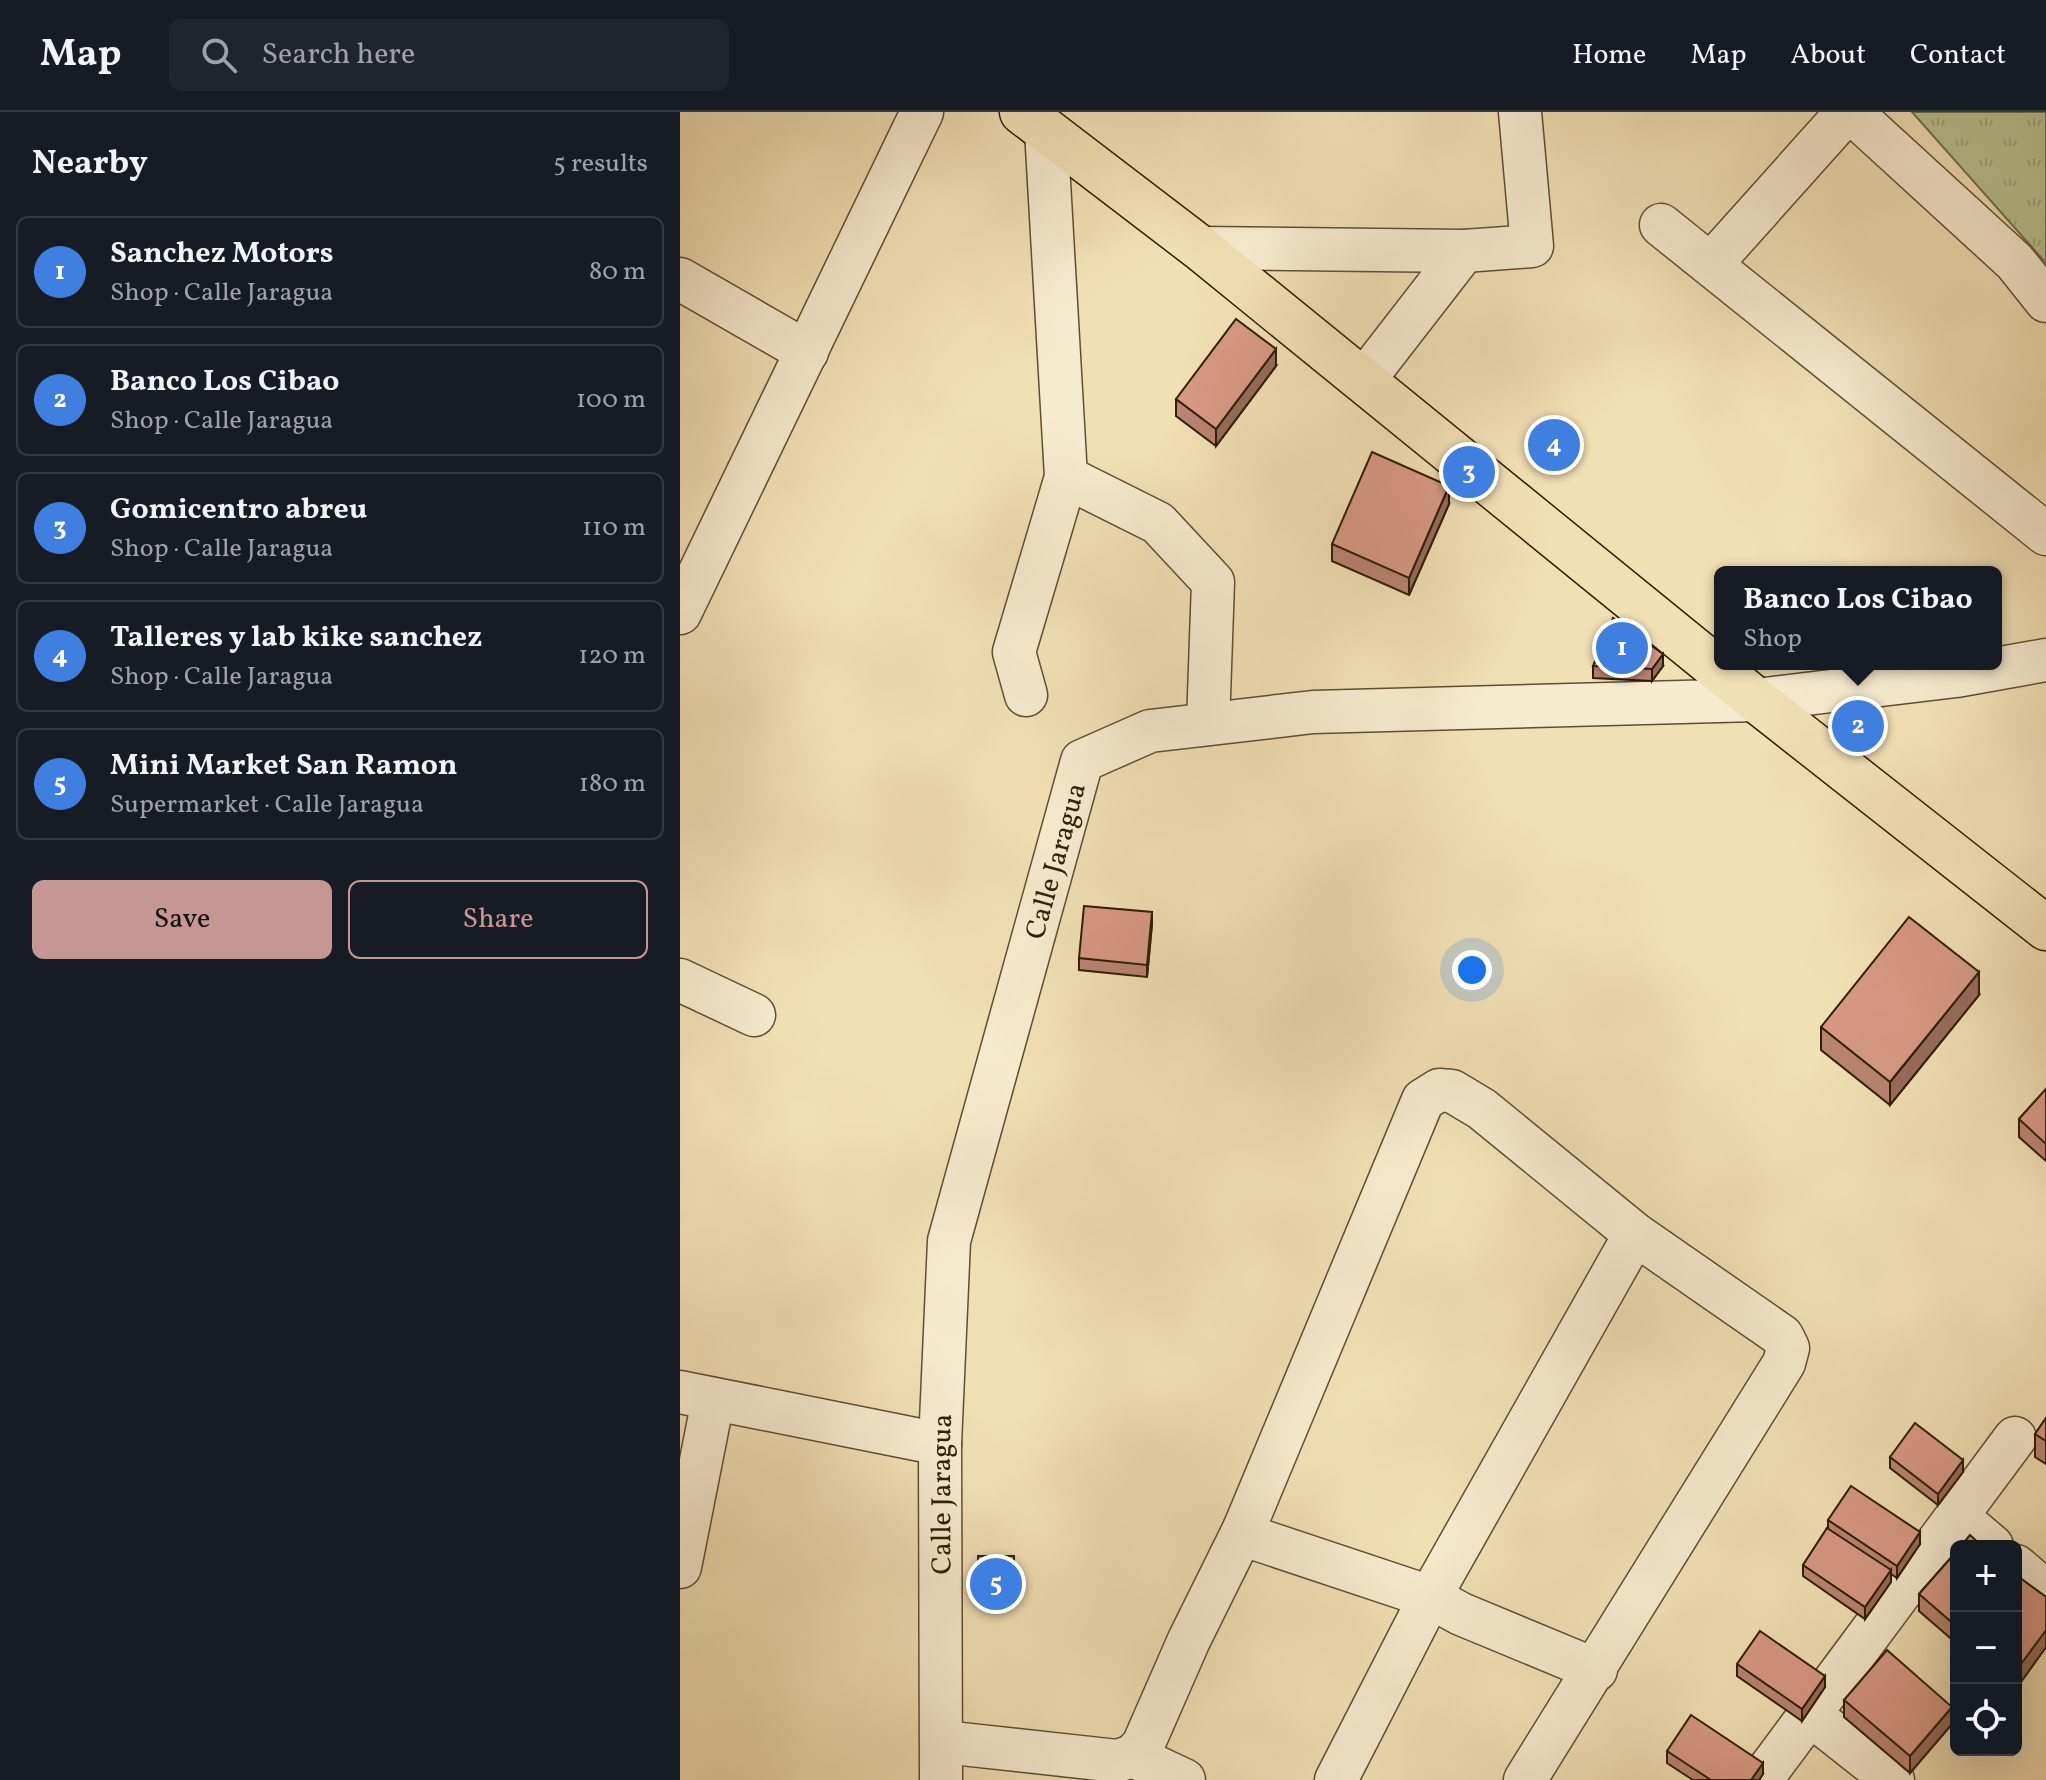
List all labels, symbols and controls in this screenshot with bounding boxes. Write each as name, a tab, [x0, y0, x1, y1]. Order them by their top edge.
search box	[169, 19, 729, 91]
text: Map	[40, 29, 121, 82]
icon: search	[197, 33, 241, 77]
text: Search here	[261, 34, 415, 76]
text: Home	[1572, 36, 1646, 75]
text: Map	[1690, 36, 1746, 75]
text: About	[1790, 36, 1866, 75]
text: Contact	[1910, 36, 2006, 75]
text: Nearby	[32, 141, 148, 188]
text: 5 results	[553, 146, 648, 182]
text: Sanchez Motors	[110, 233, 334, 275]
text: 1	[55, 254, 65, 290]
text: 80 m	[589, 254, 646, 290]
text: Shop · Calle Jaragua	[110, 275, 333, 311]
text: Banco Los Cibao	[110, 361, 339, 403]
text: 2	[53, 382, 67, 418]
text: 100 m	[576, 382, 646, 418]
text: Shop · Calle Jaragua	[110, 403, 333, 439]
pin: 4	[1528, 415, 1580, 475]
pin: 3	[1443, 442, 1495, 502]
text: Gomicentro abreu	[110, 489, 367, 531]
text: 3	[53, 510, 67, 546]
text: 110 m	[582, 510, 646, 546]
text: Shop · Calle Jaragua	[110, 531, 333, 567]
popup	[1714, 566, 2002, 670]
text: Banco Los Cibao	[1743, 579, 1973, 621]
text: Talleres y lab kike sanchez	[110, 617, 482, 659]
pin: 1	[1596, 618, 1648, 678]
text: Shop	[1743, 621, 1802, 657]
text: 4	[52, 638, 68, 674]
text: 120 m	[578, 638, 646, 674]
text: Shop · Calle Jaragua	[110, 659, 333, 695]
pin: 2	[1832, 696, 1884, 756]
text: Mini Market San Ramon	[110, 745, 458, 787]
text: 5	[54, 766, 66, 802]
text: 180 m	[579, 766, 646, 802]
street label: Calle Jaragua	[1017, 779, 1097, 944]
text: Supermarket · Calle Jaragua	[110, 787, 424, 823]
button: Save	[32, 880, 332, 959]
button: Share	[348, 880, 648, 959]
your location	[1452, 950, 1492, 990]
street label: Calle Jaragua	[923, 1413, 963, 1574]
map controls	[1950, 1540, 2022, 1756]
button: +	[1950, 1540, 2022, 1612]
pin: 5	[970, 1554, 1022, 1614]
button: −	[1950, 1612, 2022, 1684]
button: locate	[1950, 1684, 2022, 1756]

